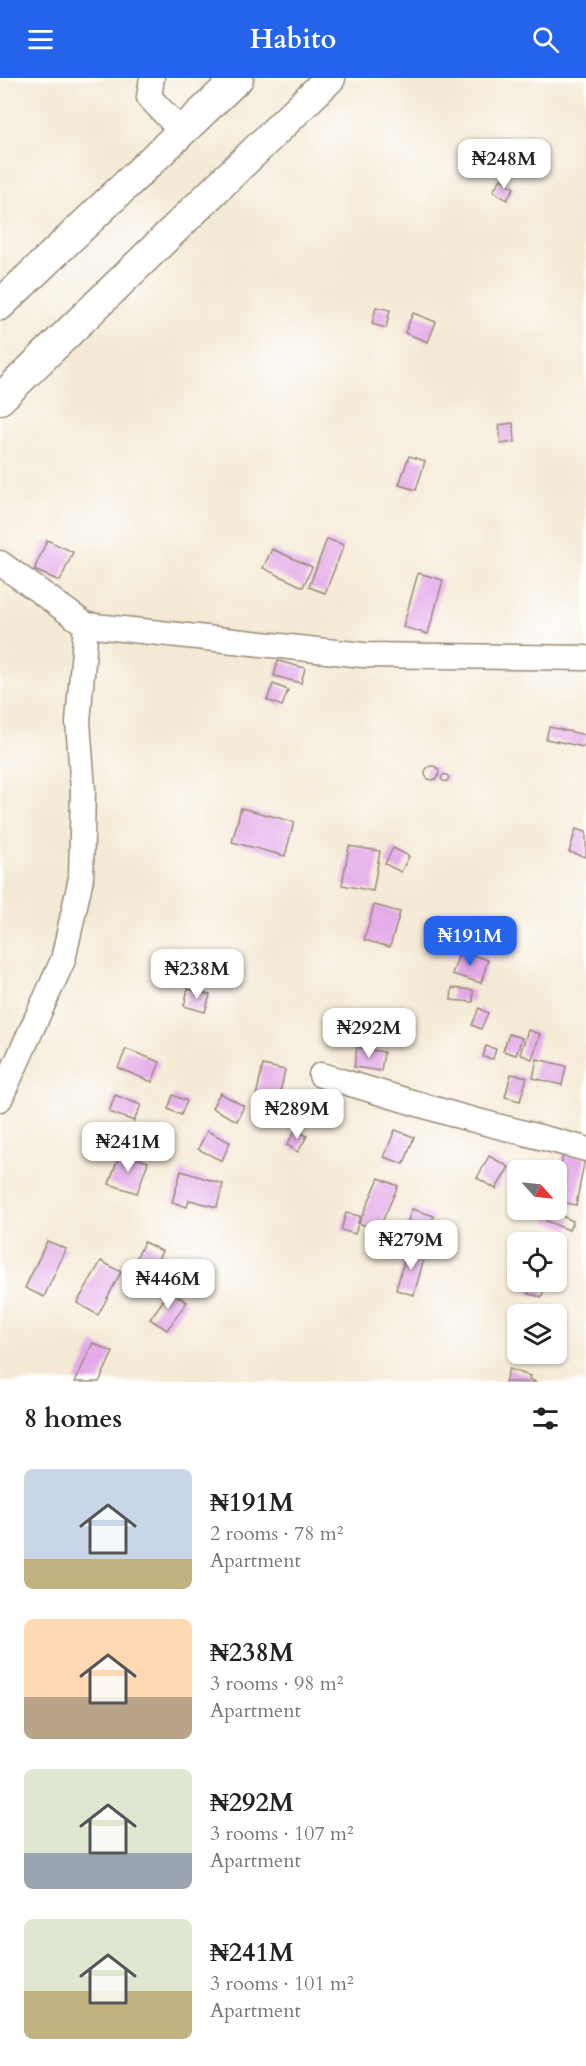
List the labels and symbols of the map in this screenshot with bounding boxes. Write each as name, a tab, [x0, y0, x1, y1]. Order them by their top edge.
pin: ₦248M	[462, 139, 546, 190]
pin: ₦191M	[428, 916, 512, 967]
pin: ₦238M	[155, 949, 239, 1000]
pin: ₦292M	[327, 1008, 411, 1059]
pin: ₦289M	[255, 1089, 339, 1140]
pin: ₦241M	[86, 1122, 170, 1173]
north arrow	[507, 1160, 567, 1220]
pin: ₦279M	[369, 1220, 453, 1271]
pin: ₦446M	[126, 1259, 210, 1310]

